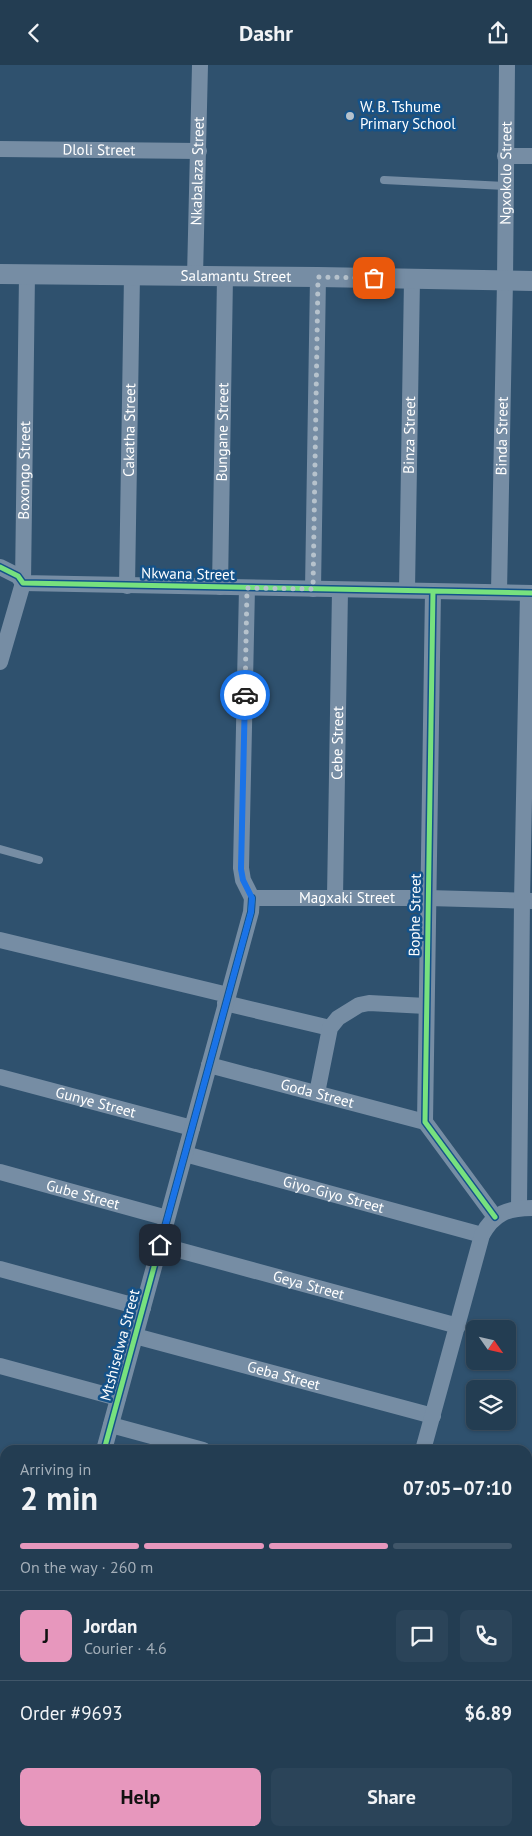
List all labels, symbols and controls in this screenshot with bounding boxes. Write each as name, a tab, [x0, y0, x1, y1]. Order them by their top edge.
icon: back	[20, 19, 48, 47]
text: Dashr	[239, 19, 293, 47]
icon: share	[484, 19, 512, 47]
place label: W. B. Tshume Primary School	[360, 97, 456, 133]
marker: W. B. Tshume Primary School	[344, 110, 356, 122]
street label: Nkabalaza Street	[186, 116, 208, 226]
street label: Ngxokolo Street	[496, 121, 515, 225]
street label: Dloli Street	[62, 140, 136, 159]
pin	[353, 257, 395, 299]
icon: bag	[360, 264, 388, 292]
street label: Salamantu Street	[181, 266, 291, 286]
street label: Bungane Street	[212, 382, 232, 482]
street label: Cakatha Street	[119, 383, 139, 477]
street label: Binza Street	[399, 396, 419, 474]
street label: Binda Street	[491, 396, 512, 476]
street label: Boxongo Street	[14, 421, 34, 520]
street label: Nkwana Street	[141, 563, 235, 584]
courier	[220, 670, 270, 720]
icon: car	[231, 681, 259, 709]
street label: Cebe Street	[327, 706, 347, 780]
street label: Bophe Street	[404, 873, 425, 957]
street label: Magxaki Street	[299, 888, 395, 907]
street label: Goda Street	[279, 1074, 356, 1112]
street label: Gunye Street	[54, 1082, 138, 1122]
street label: Giyo-Giyo Street	[281, 1171, 386, 1217]
street label: Gube Street	[44, 1175, 122, 1214]
pin	[139, 1224, 181, 1266]
icon: home	[146, 1231, 174, 1259]
street label: Geya Street	[271, 1266, 347, 1304]
street label: Mtshiselwa Street	[96, 1287, 144, 1403]
north arrow	[466, 1320, 516, 1370]
map controls	[466, 1320, 516, 1430]
street label: Geba Street	[245, 1357, 322, 1394]
button: layers	[466, 1380, 516, 1430]
text: Arriving in	[20, 1459, 91, 1479]
text: 07:05–07:10	[403, 1476, 512, 1500]
text: 2 min	[20, 1477, 98, 1519]
text: On the way · 260 m	[20, 1557, 153, 1577]
button: chat	[396, 1610, 448, 1662]
button: phone	[460, 1610, 512, 1662]
text: Jordan	[84, 1614, 137, 1638]
text: J	[43, 1624, 49, 1648]
text: Courier · 4.6	[84, 1638, 167, 1658]
text: Order #9693	[20, 1701, 123, 1725]
text: $6.89	[464, 1701, 512, 1725]
button: Help	[20, 1768, 261, 1826]
button: Share	[271, 1768, 512, 1826]

